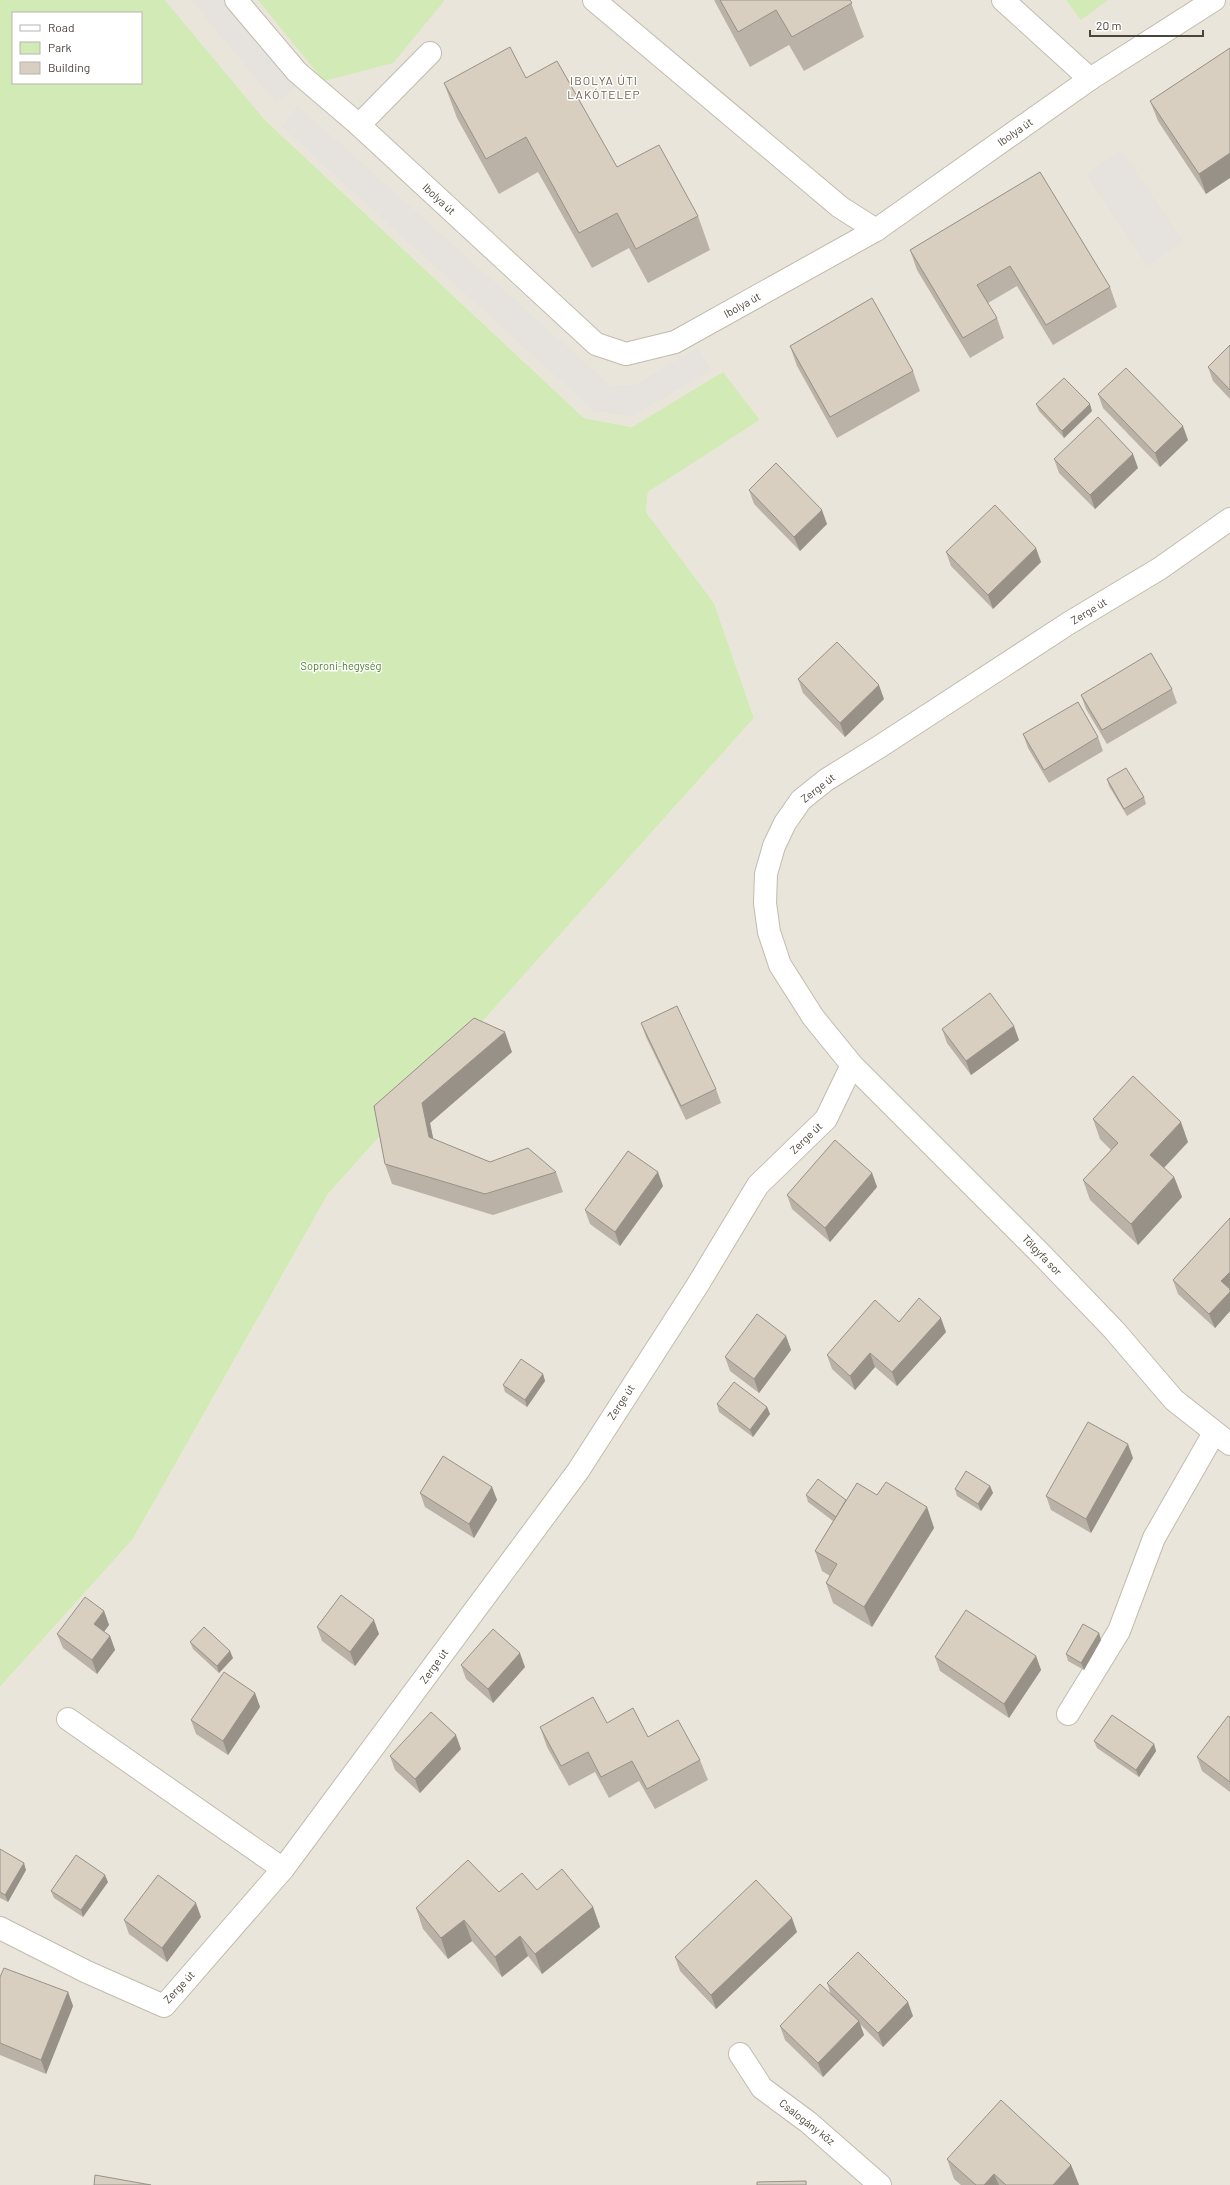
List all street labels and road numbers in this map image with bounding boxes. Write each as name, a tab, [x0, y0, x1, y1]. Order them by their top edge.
street label: Ibolya út	[995, 115, 1035, 148]
street label: Ibolya út	[420, 180, 458, 217]
street label: Ibolya út	[721, 289, 762, 320]
street label: Zerge út	[1068, 595, 1109, 626]
street label: Zerge út	[798, 770, 837, 805]
street label: Zerge út	[787, 1119, 824, 1156]
street label: Tölgyfa sor	[1020, 1232, 1065, 1278]
street label: Zerge út	[604, 1382, 637, 1422]
street label: Zerge út	[417, 1646, 451, 1686]
street label: Zerge út	[160, 1968, 197, 2006]
street label: Csalogány köz	[777, 2096, 838, 2147]

